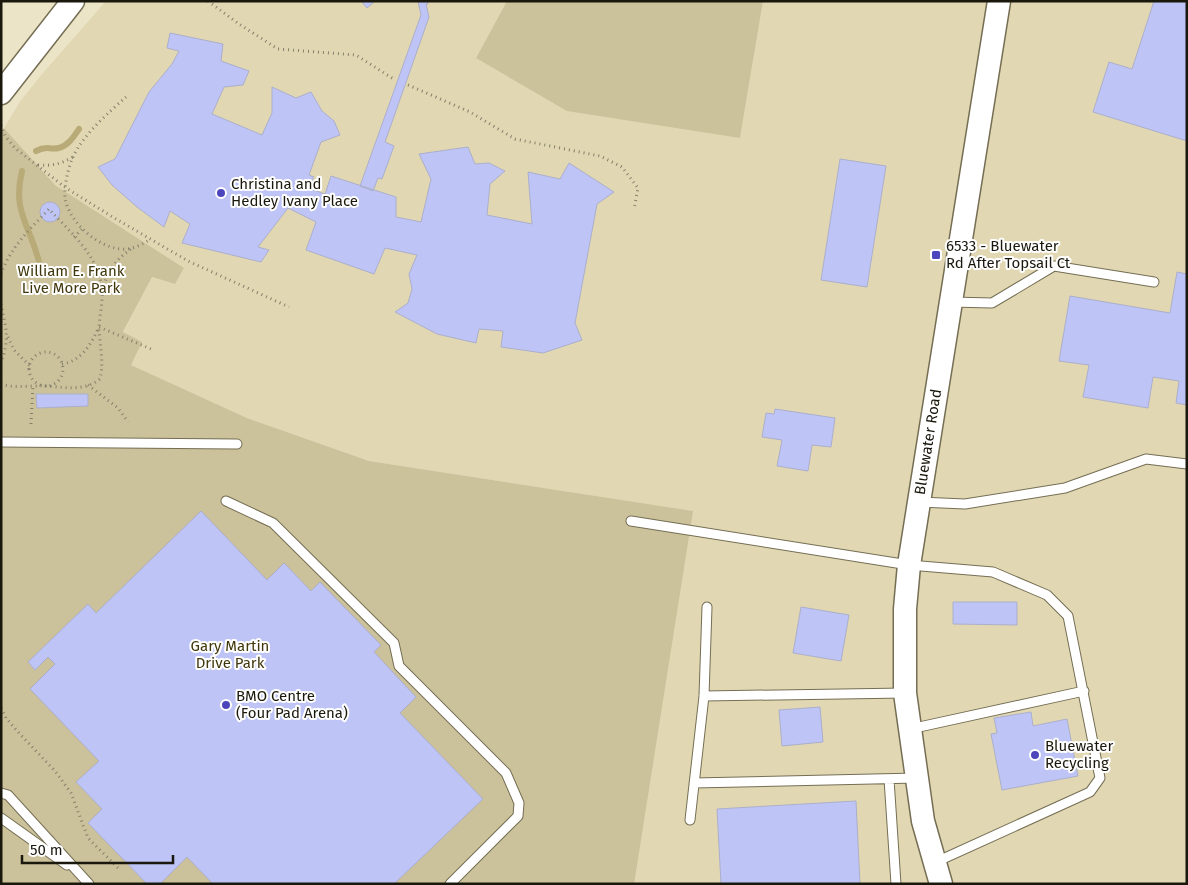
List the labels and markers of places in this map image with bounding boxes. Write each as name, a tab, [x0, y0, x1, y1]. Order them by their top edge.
place label: Christina and Hedley Ivany Place	[231, 175, 358, 210]
marker: Christina and Hedley Ivany Place	[215, 187, 227, 199]
place label: 6533 - Bluewater Rd After Topsail Ct	[946, 237, 1071, 272]
marker: 6533 - Bluewater Rd After Topsail Ct	[930, 249, 942, 261]
place label: BMO Centre (Four Pad Arena)	[236, 687, 348, 722]
marker: BMO Centre (Four Pad Arena)	[220, 699, 232, 711]
place label: Bluewater Recycling	[1045, 737, 1114, 772]
marker: Bluewater Recycling	[1029, 749, 1041, 761]

